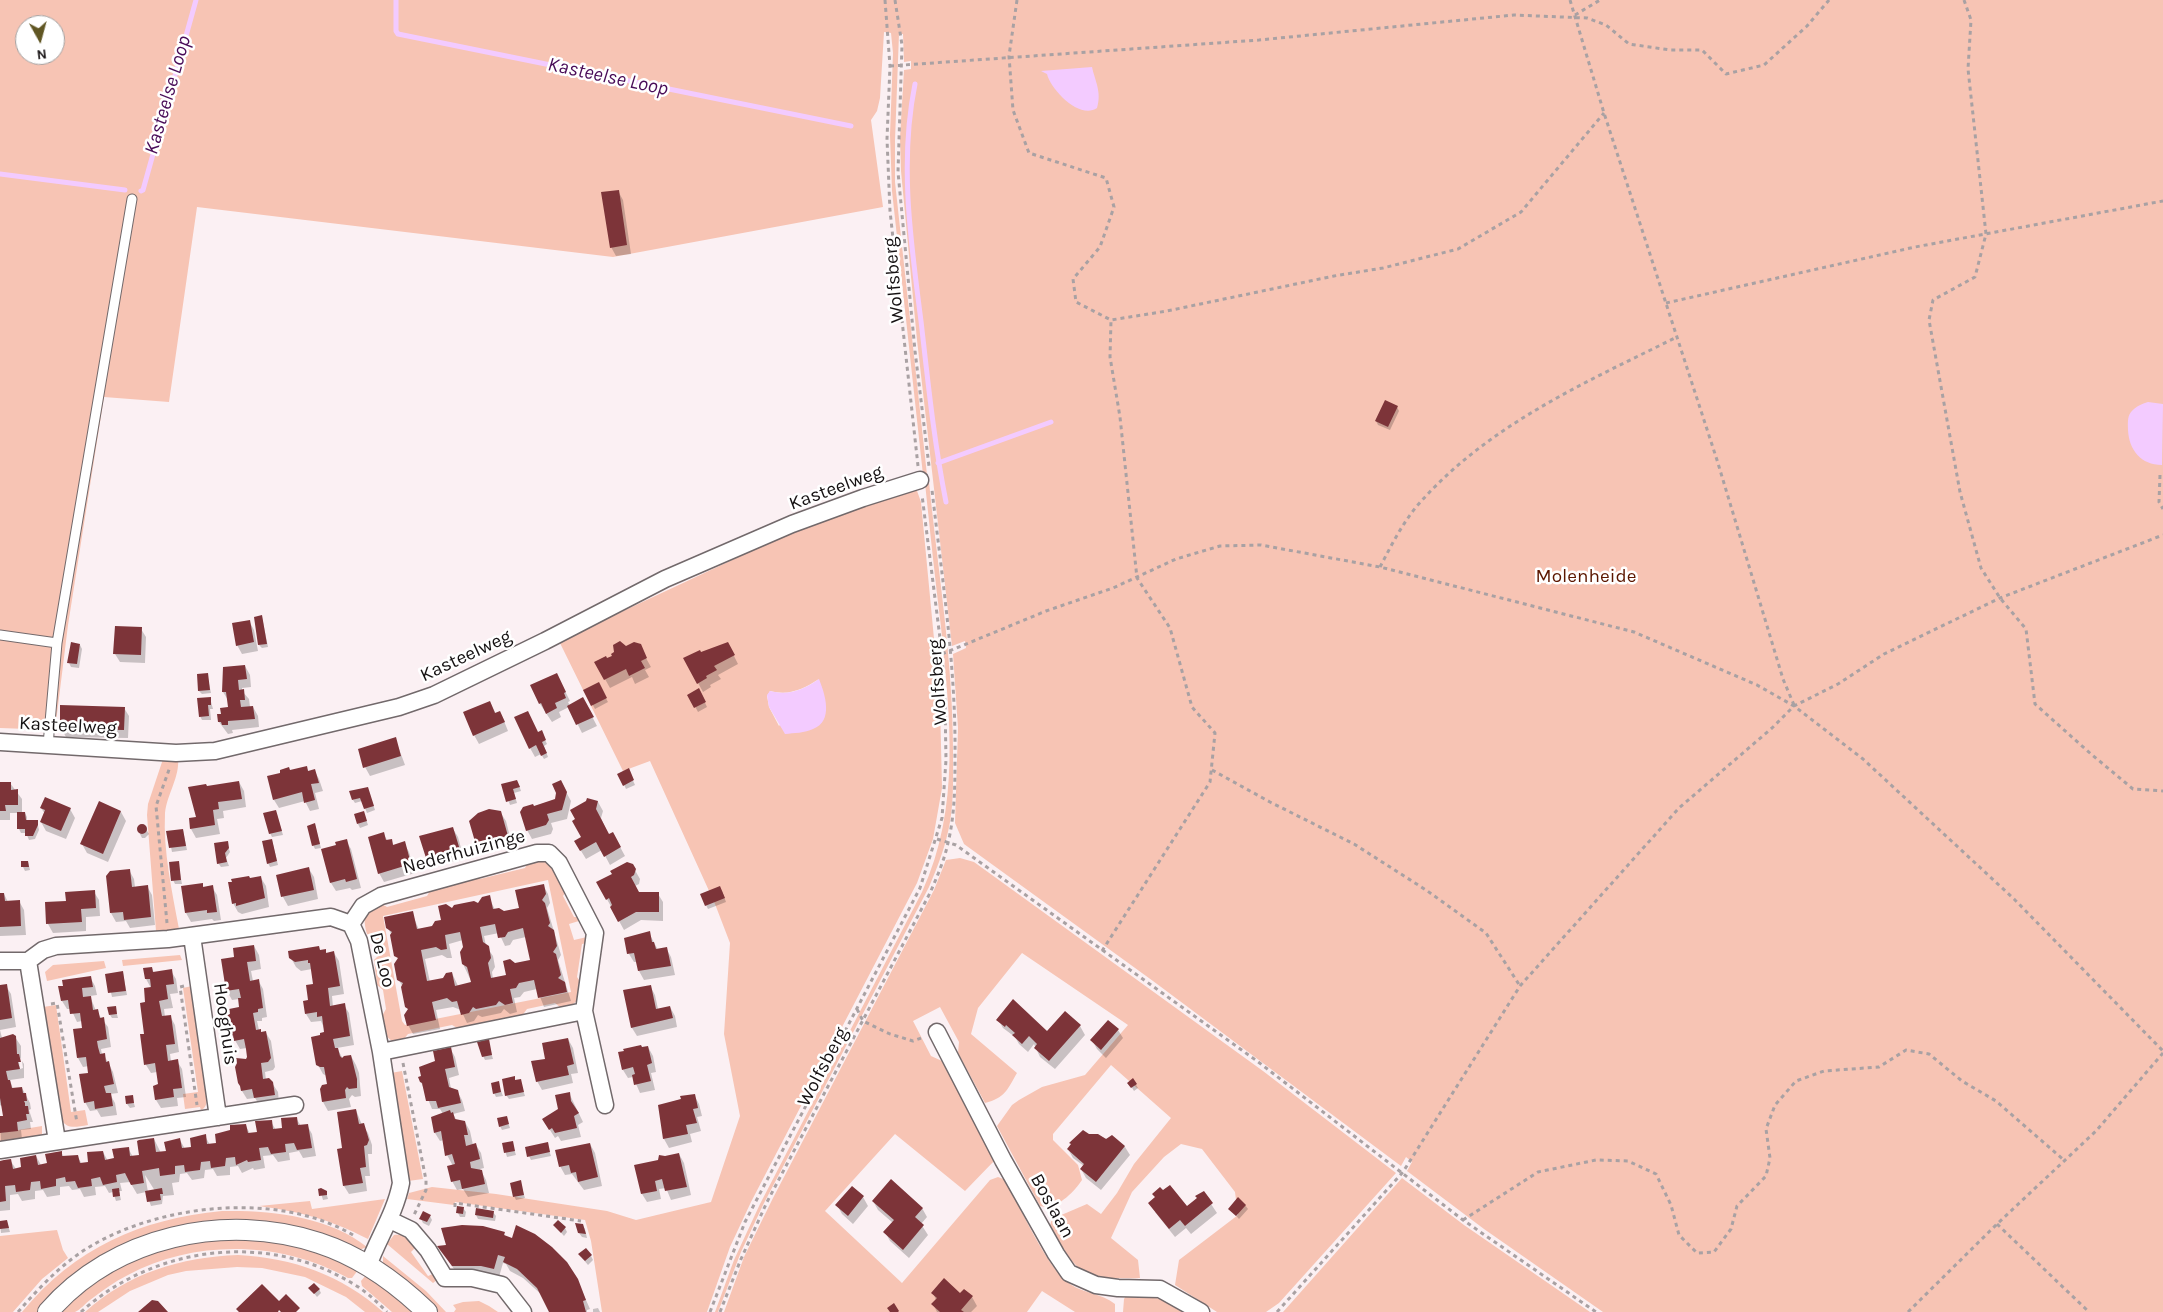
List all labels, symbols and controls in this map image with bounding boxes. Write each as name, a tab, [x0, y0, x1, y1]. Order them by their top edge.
north arrow	[15, 15, 65, 65]
water label: Kasteelse Loop	[140, 33, 196, 157]
text: N	[36, 45, 48, 63]
water label: Kasteelse Loop	[546, 53, 670, 101]
street label: Wolfsberg	[879, 236, 909, 324]
street label: Kasteelweg	[786, 460, 886, 516]
park label: Molenheide	[1536, 566, 1636, 588]
street label: Kasteelweg	[417, 625, 515, 687]
street label: Wolfsberg	[924, 638, 952, 726]
street label: Kasteelweg	[18, 712, 118, 740]
street label: Nederhuizinge	[400, 825, 528, 879]
street label: De Loo	[364, 930, 400, 990]
street label: Hooghuis	[208, 981, 242, 1067]
street label: Wolfsberg	[793, 1023, 853, 1111]
street label: Boslaan	[1025, 1170, 1079, 1242]

